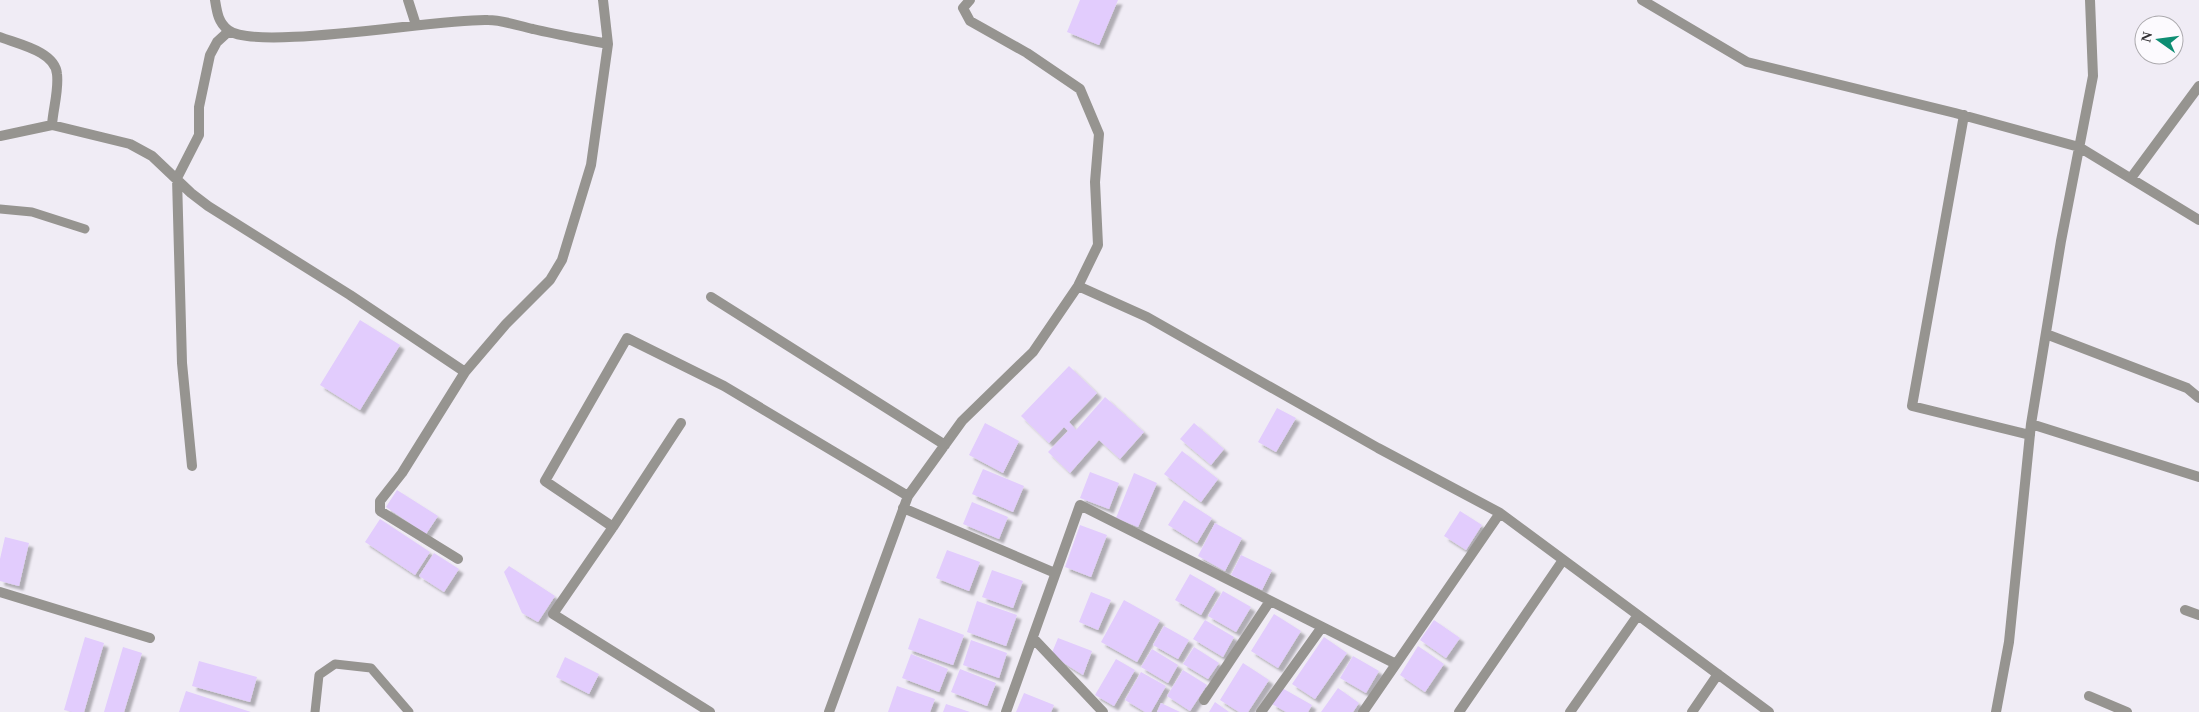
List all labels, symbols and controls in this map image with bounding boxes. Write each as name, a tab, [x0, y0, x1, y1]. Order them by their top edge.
north arrow	[2134, 15, 2184, 65]
text: N	[2138, 30, 2155, 44]

